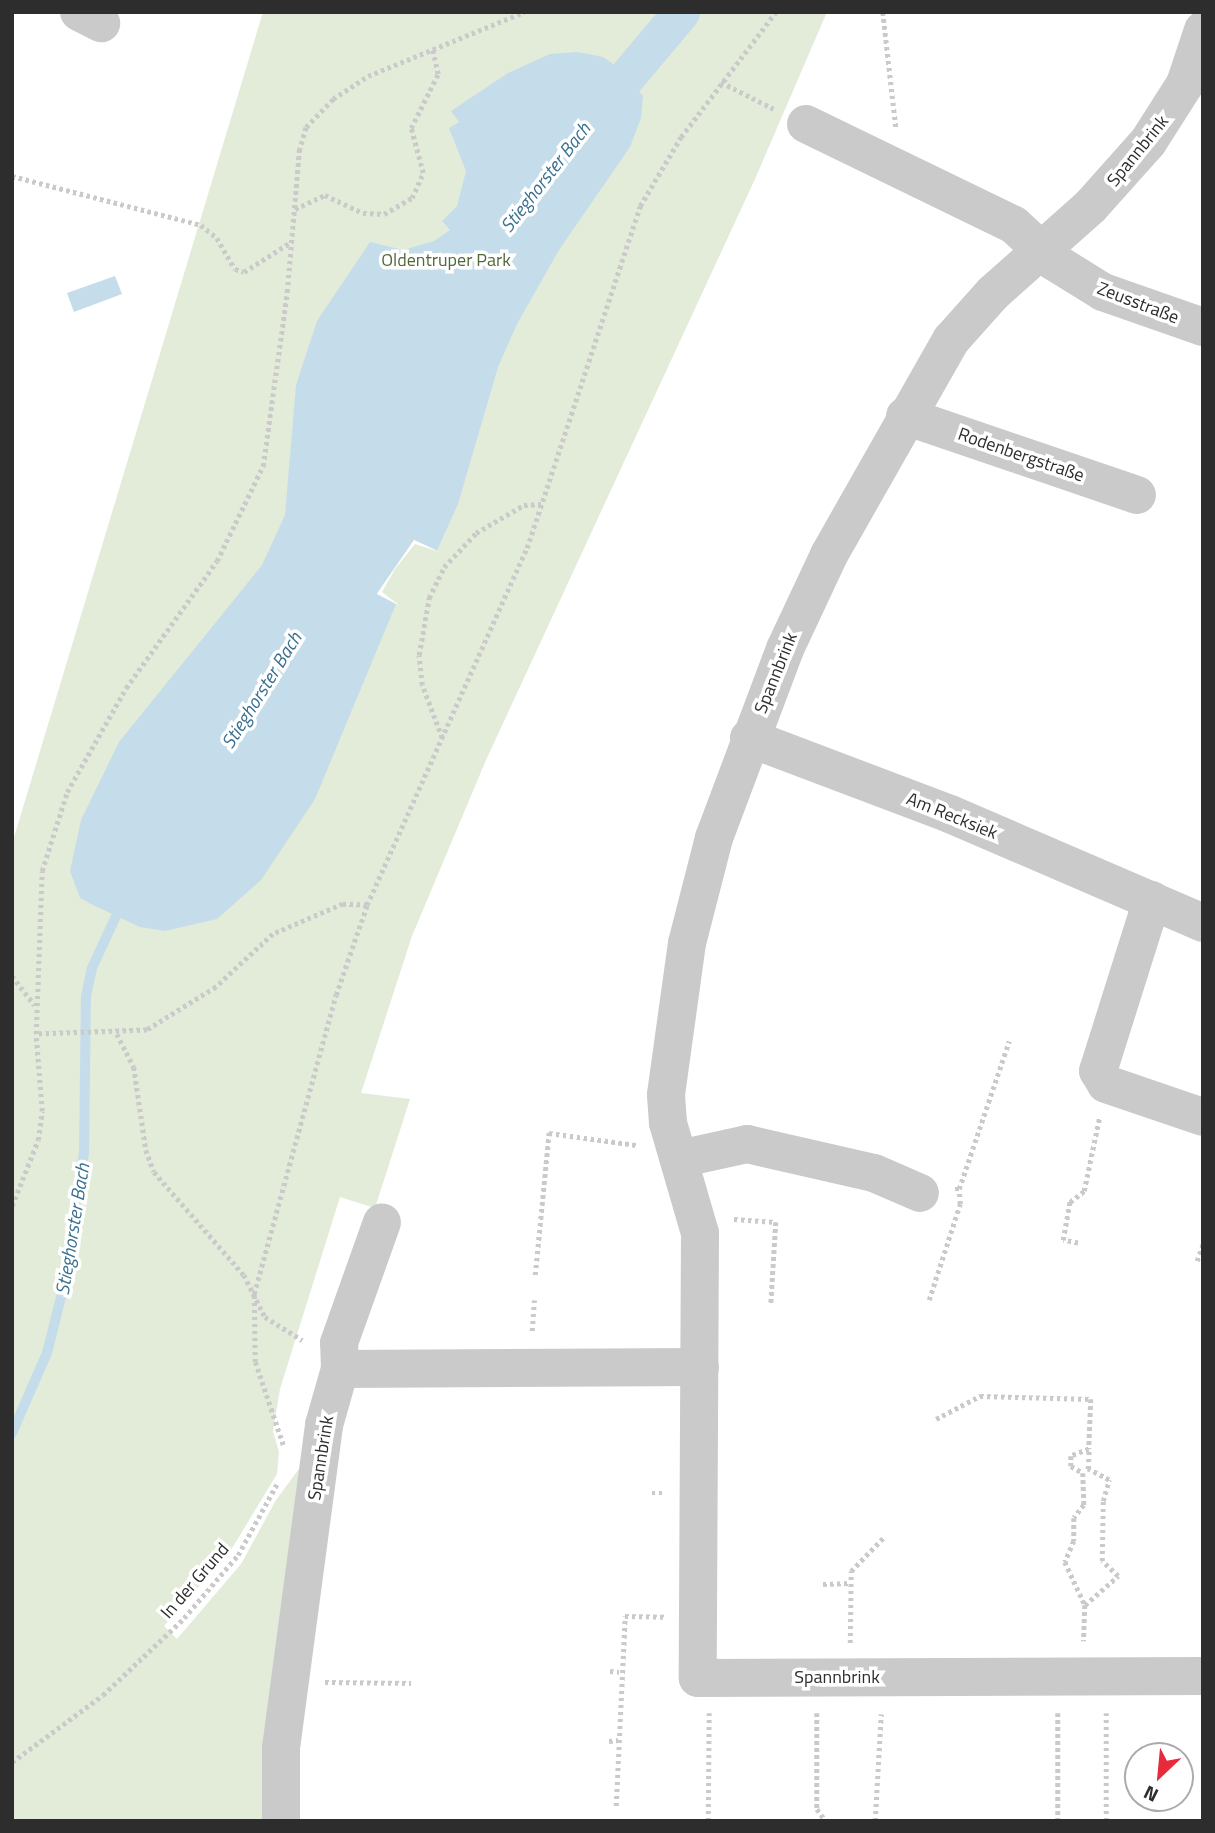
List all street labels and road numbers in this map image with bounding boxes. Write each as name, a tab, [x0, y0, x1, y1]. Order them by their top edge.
street label: Spannbrink	[1103, 111, 1173, 191]
street label: Zeusstraße	[1094, 278, 1182, 328]
street label: Rodenbergstraße	[955, 423, 1087, 487]
street label: Spannbrink	[750, 629, 802, 717]
street label: Am Recksiek	[903, 788, 1001, 844]
street label: Spannbrink	[304, 1414, 338, 1502]
street label: In der Grund	[156, 1539, 234, 1623]
street label: Spannbrink	[794, 1666, 880, 1688]

